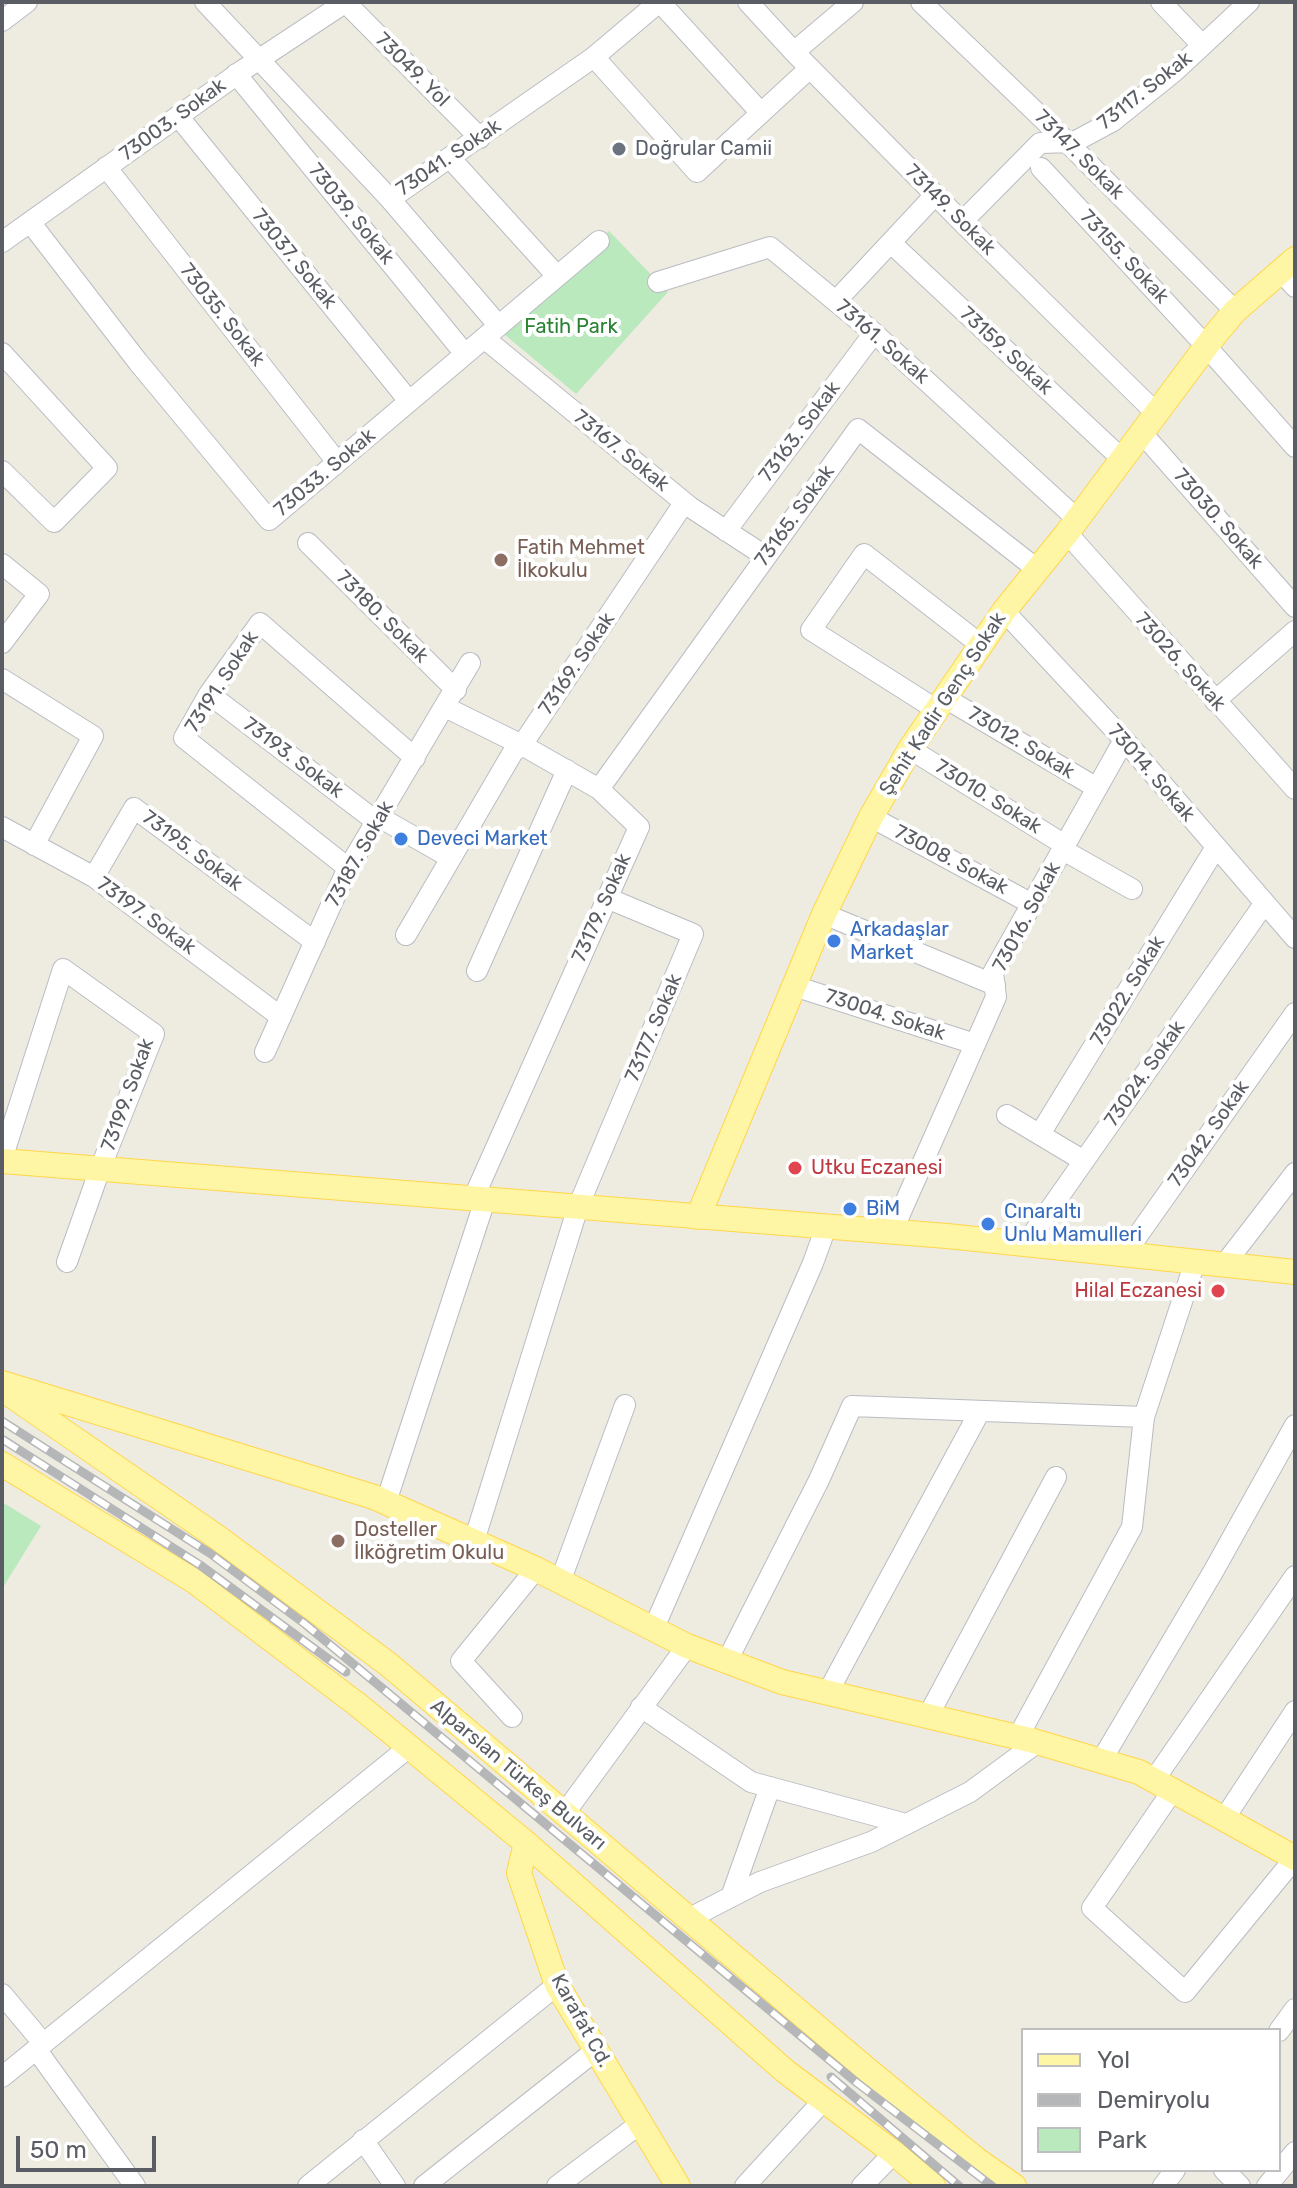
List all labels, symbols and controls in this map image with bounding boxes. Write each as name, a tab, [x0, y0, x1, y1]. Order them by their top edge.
street label: 73049. Yol	[370, 28, 454, 112]
street label: 73117. Sokak	[1093, 47, 1197, 135]
street label: 73003. Sokak	[115, 74, 231, 166]
street label: 73147. Sokak	[1029, 105, 1129, 205]
street label: 73041. Sokak	[392, 114, 506, 202]
place label: Doğrular Camii	[635, 137, 772, 161]
marker: Doğrular Camii	[610, 140, 628, 158]
street label: 73039. Sokak	[303, 159, 399, 269]
street label: 73149. Sokak	[900, 160, 1000, 260]
street label: 73037. Sokak	[247, 204, 341, 314]
street label: 73155. Sokak	[1075, 205, 1173, 309]
street label: 73035. Sokak	[174, 259, 270, 371]
street label: 73161. Sokak	[830, 295, 934, 389]
street label: 73159. Sokak	[955, 302, 1057, 400]
park label: Fatih Park	[524, 315, 618, 339]
street label: 73163. Sokak	[754, 377, 846, 487]
street label: 73167. Sokak	[568, 405, 674, 497]
street label: 73033. Sokak	[270, 424, 380, 522]
street label: 73165. Sokak	[750, 461, 840, 571]
street label: 73030. Sokak	[1168, 464, 1268, 574]
place label: Fatih Mehmet İlkokulu	[517, 536, 645, 583]
marker: Fatih Mehmet İlkokulu	[492, 551, 510, 569]
street label: 73180. Sokak	[331, 566, 433, 668]
street label: 73169. Sokak	[534, 608, 620, 720]
street label: Şehit Kadir Genç Sokak	[875, 608, 1011, 800]
street label: 73026. Sokak	[1130, 608, 1230, 716]
street label: 73191. Sokak	[180, 627, 264, 737]
street label: 73012. Sokak	[963, 702, 1079, 784]
street label: 73193. Sokak	[238, 712, 348, 804]
street label: 73014. Sokak	[1102, 719, 1200, 827]
street label: 73010. Sokak	[930, 755, 1046, 839]
street label: 73187. Sokak	[321, 797, 399, 911]
street label: 73195. Sokak	[137, 805, 247, 897]
street label: 73008. Sokak	[890, 820, 1012, 900]
place label: Deveci Market	[417, 827, 548, 851]
marker: Deveci Market	[392, 830, 410, 848]
street label: 73179. Sokak	[567, 850, 637, 966]
street label: 73016. Sokak	[988, 858, 1066, 976]
street label: 73197. Sokak	[92, 872, 200, 960]
place label: Arkadaşlar Market	[850, 918, 949, 965]
marker: Arkadaşlar Market	[825, 932, 843, 950]
street label: 73022. Sokak	[1086, 932, 1170, 1050]
street label: 73177. Sokak	[620, 970, 688, 1086]
street label: 73004. Sokak	[822, 984, 948, 1046]
street label: 73024. Sokak	[1100, 1016, 1190, 1132]
street label: 73199. Sokak	[97, 1035, 159, 1155]
street label: 73042. Sokak	[1163, 1076, 1255, 1192]
place label: Utku Eczanesi	[811, 1156, 943, 1180]
marker: Utku Eczanesi	[786, 1159, 804, 1177]
place label: BiM	[866, 1197, 900, 1221]
marker: BiM	[841, 1200, 859, 1218]
place label: Cınaraltı Unlu Mamulleri	[1004, 1200, 1142, 1247]
marker: Cınaraltı Unlu Mamulleri	[979, 1215, 997, 1233]
place label: Hilal Eczanesi	[1075, 1279, 1202, 1303]
marker: Hilal Eczanesi	[1209, 1282, 1227, 1300]
place label: Dosteller İlköğretim Okulu	[354, 1518, 504, 1565]
marker: Dosteller İlköğretim Okulu	[329, 1532, 347, 1550]
street label: Alparslan Türkeş Bulvarı	[425, 1694, 611, 1856]
street label: Karafat Cd.	[546, 1970, 616, 2072]
legend	[1021, 2028, 1281, 2172]
text: Yol	[1097, 2046, 1130, 2074]
text: Demiryolu	[1097, 2086, 1210, 2114]
scale bar	[20, 2120, 160, 2170]
text: Park	[1097, 2126, 1147, 2154]
text: 50 m	[30, 2136, 87, 2164]

